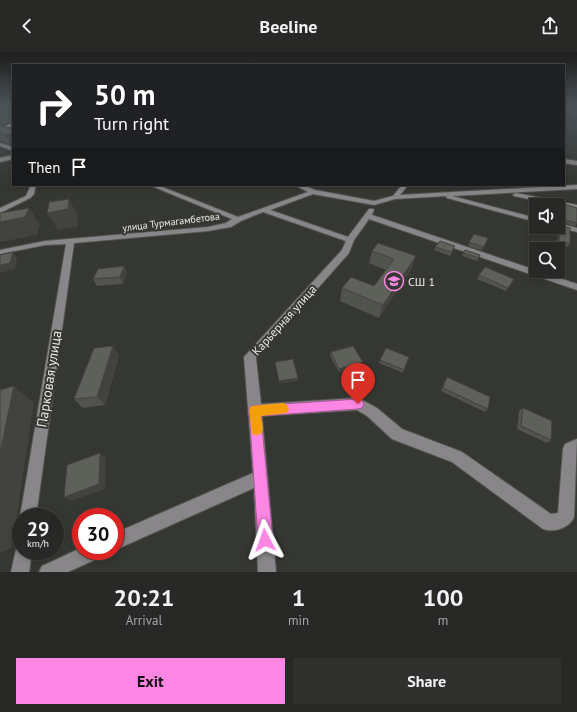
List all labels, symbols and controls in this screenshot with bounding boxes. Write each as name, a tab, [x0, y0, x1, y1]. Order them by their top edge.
icon: back	[16, 15, 38, 37]
text: Beeline	[260, 15, 317, 38]
icon: share	[539, 15, 561, 37]
text: 50 m	[94, 76, 155, 113]
icon: right	[28, 80, 80, 132]
text: Turn right	[94, 112, 169, 135]
icon: arrive	[68, 156, 90, 178]
text: Then	[28, 158, 60, 177]
map controls	[529, 198, 565, 278]
button: sound	[529, 198, 565, 234]
street label: улица Турмагамбетова	[121, 210, 221, 234]
button: search	[529, 242, 565, 278]
school or university icon: СШ 1	[383, 270, 405, 292]
place label: СШ 1	[408, 274, 435, 289]
street label: Карьерная улица	[248, 282, 320, 358]
street label: Парковая улица	[32, 329, 66, 429]
pin	[341, 363, 375, 404]
icon: arrive	[347, 369, 369, 391]
speed limit sign: 30	[72, 508, 124, 560]
text: 29	[27, 516, 49, 542]
position arrow	[244, 519, 286, 561]
text: km/h	[27, 537, 49, 550]
text: 20:21	[114, 582, 174, 613]
text: 1	[292, 582, 305, 613]
text: 100	[423, 582, 463, 613]
text: Arrival	[126, 612, 162, 629]
text: min	[288, 612, 309, 629]
text: m	[438, 612, 448, 629]
button: Exit	[16, 658, 285, 704]
button: Share	[293, 658, 561, 704]

